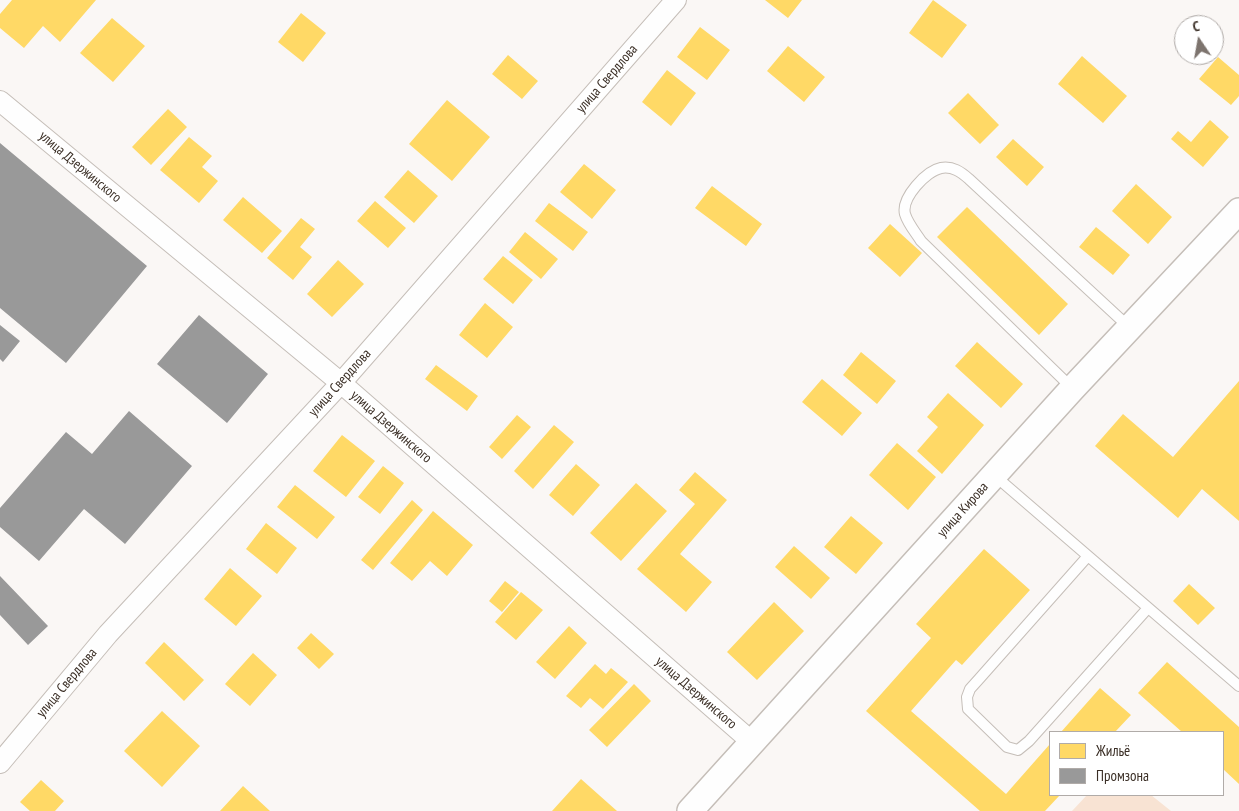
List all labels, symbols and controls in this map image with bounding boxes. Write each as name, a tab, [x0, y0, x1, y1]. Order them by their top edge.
north arrow	[1174, 15, 1224, 65]
text: С	[1191, 17, 1201, 36]
street label: улица Свердлова	[573, 41, 641, 117]
street label: улица Дзержинского	[35, 128, 125, 206]
street label: улица Свердлова	[305, 346, 375, 420]
street label: улица Дзержинского	[347, 387, 435, 467]
street label: улица Кирова	[934, 479, 992, 541]
street label: улица Свердлова	[33, 645, 101, 721]
street label: улица Дзержинского	[652, 653, 740, 733]
legend	[1049, 731, 1224, 796]
text: Жильё	[1096, 741, 1130, 760]
text: Промзона	[1096, 766, 1149, 785]

